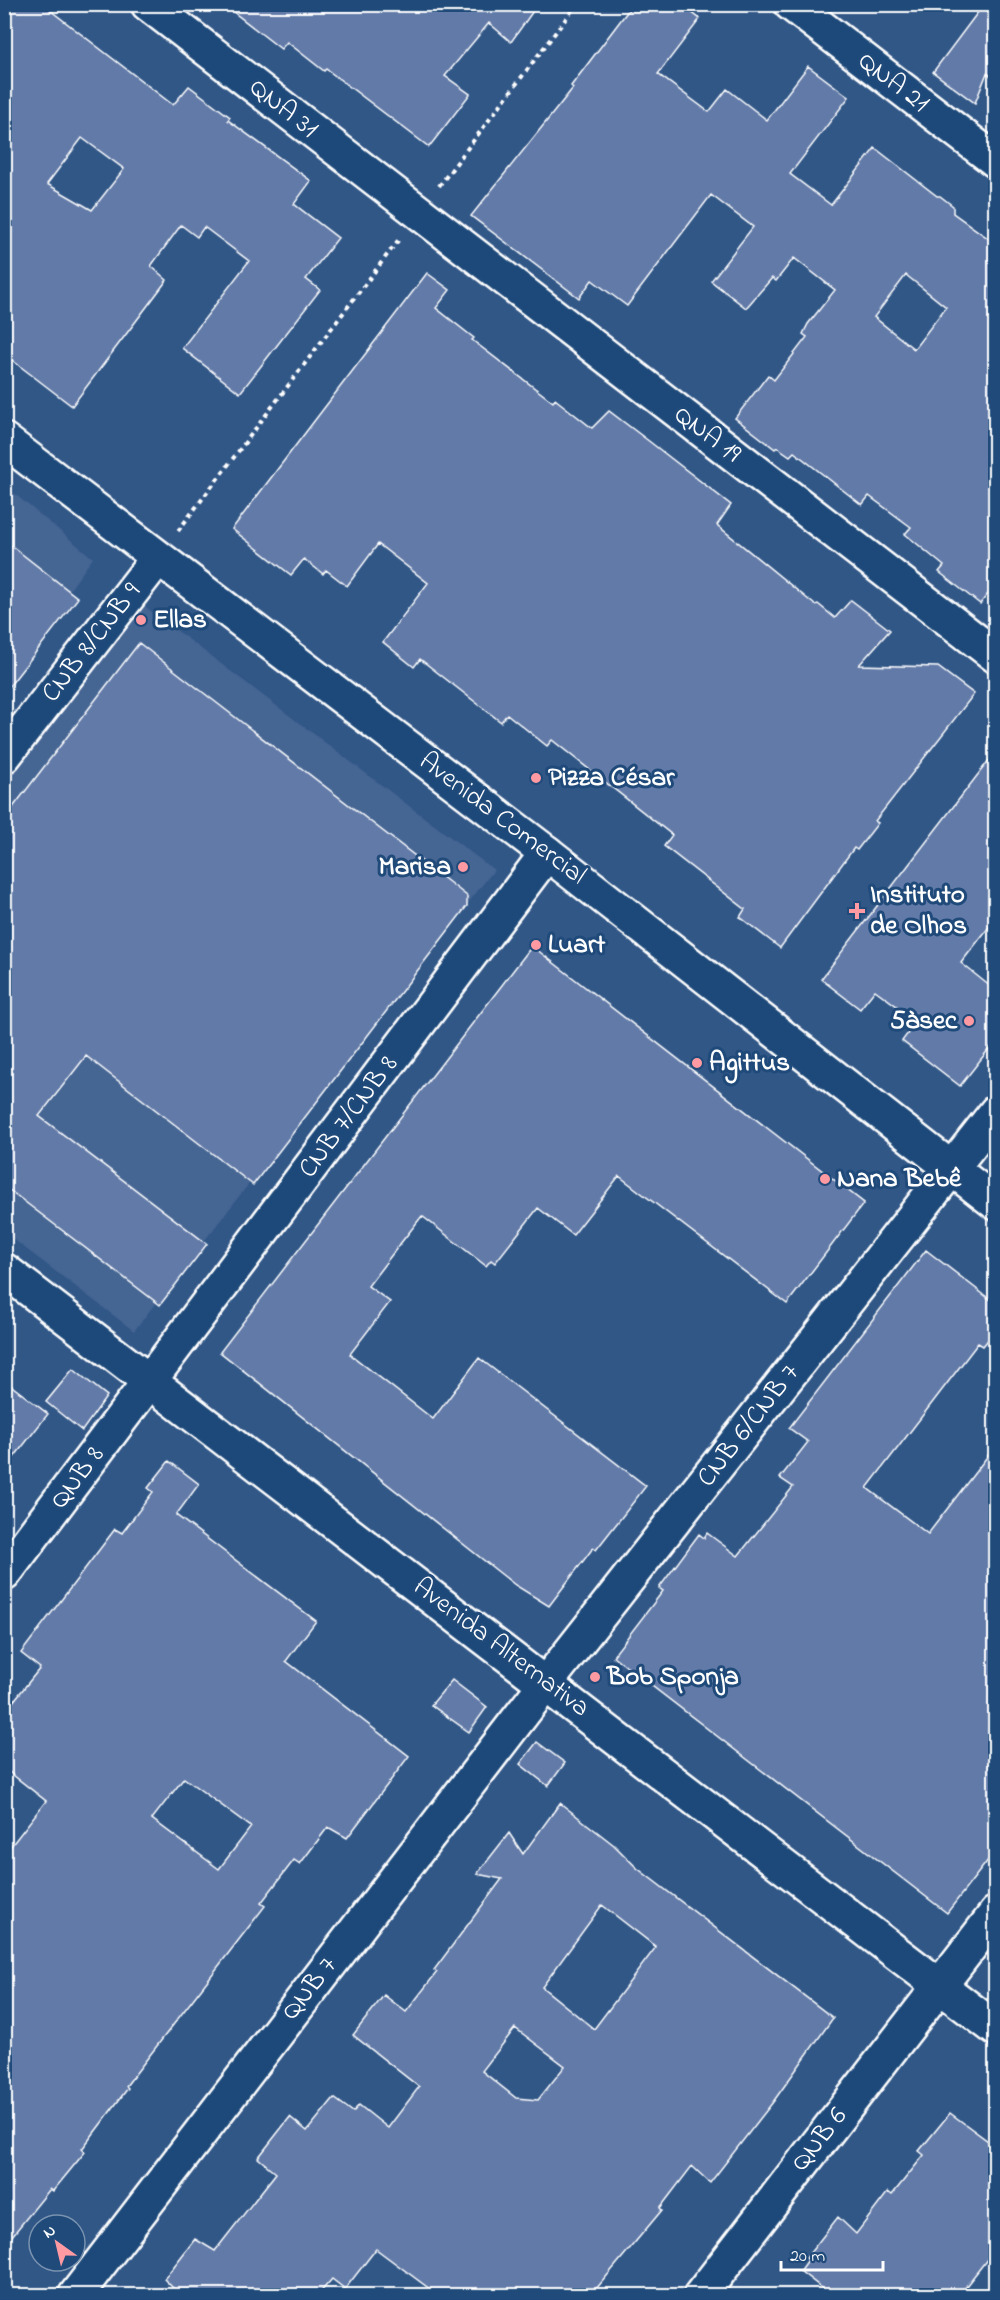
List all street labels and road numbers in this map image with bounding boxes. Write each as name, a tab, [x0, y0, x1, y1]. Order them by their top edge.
street label: QNA 21	[849, 43, 937, 123]
street label: QNA 31	[240, 69, 326, 149]
street label: QNA 19	[665, 397, 749, 473]
street label: CNB 8/CNB 9	[33, 575, 151, 711]
street label: Avenida Comercial	[410, 743, 594, 895]
street label: CNB 7/CNB 8	[290, 1047, 408, 1187]
street label: CNB 6/CNB 7	[688, 1356, 810, 1496]
street label: QNB 8	[41, 1438, 115, 1518]
street label: Avenida Alternativa	[405, 1569, 597, 1727]
street label: QNB 7	[273, 1949, 347, 2029]
street label: QNB 6	[782, 2099, 858, 2181]

